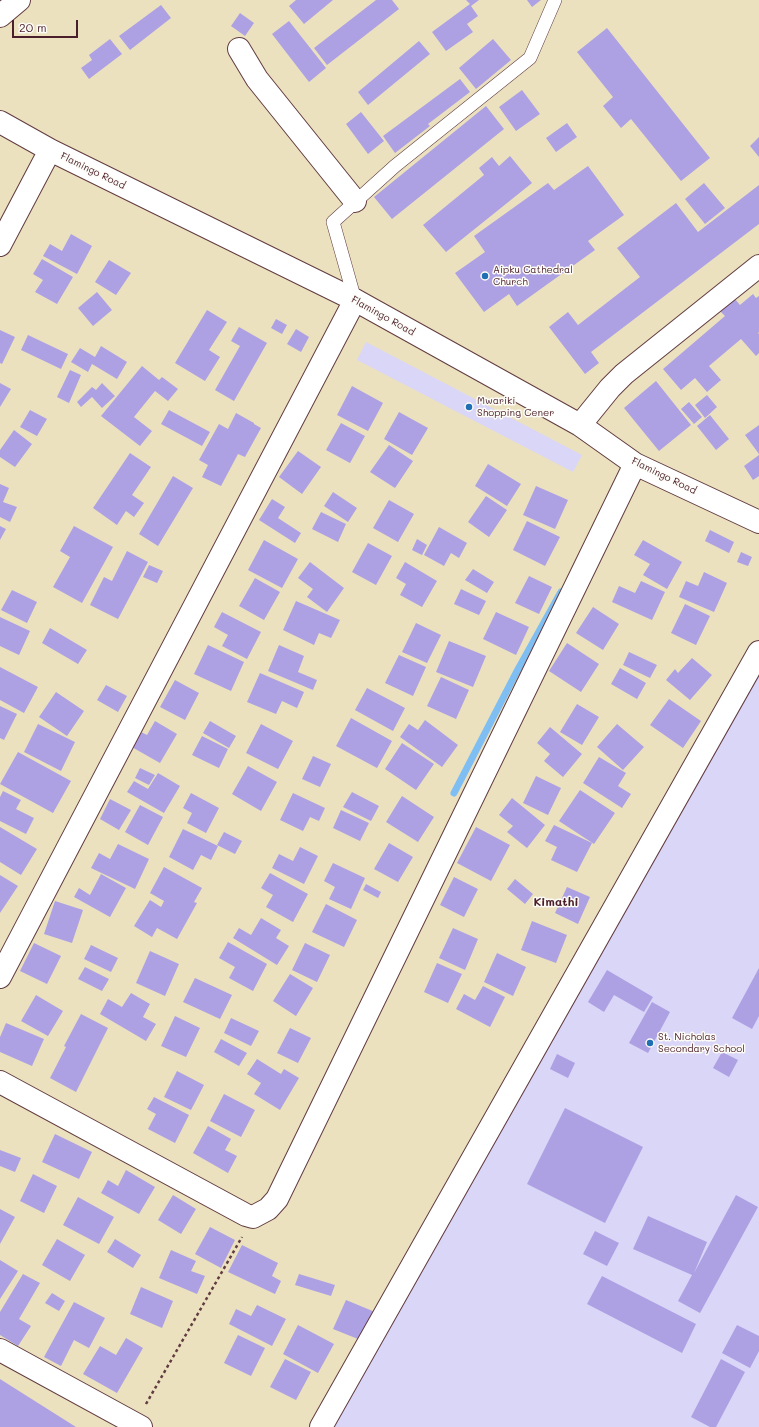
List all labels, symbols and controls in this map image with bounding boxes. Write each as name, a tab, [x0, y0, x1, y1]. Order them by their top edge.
scale bar	[14, 12, 80, 38]
text: 20 m	[19, 19, 47, 35]
street label: Flamingo Road	[59, 150, 127, 192]
place label: Aipku Cathedral Church	[493, 264, 573, 288]
marker: Aipku Cathedral Church	[480, 271, 490, 281]
street label: Flamingo Road	[349, 294, 417, 338]
place label: Mwariki Shopping Cener	[477, 395, 554, 418]
marker: Mwariki Shopping Cener	[464, 402, 474, 412]
street label: Flamingo Road	[630, 455, 698, 497]
district label: Kimathi	[533, 895, 579, 909]
place label: St. Nicholas Secondary School	[658, 1031, 745, 1054]
marker: St. Nicholas Secondary School	[645, 1038, 655, 1048]

